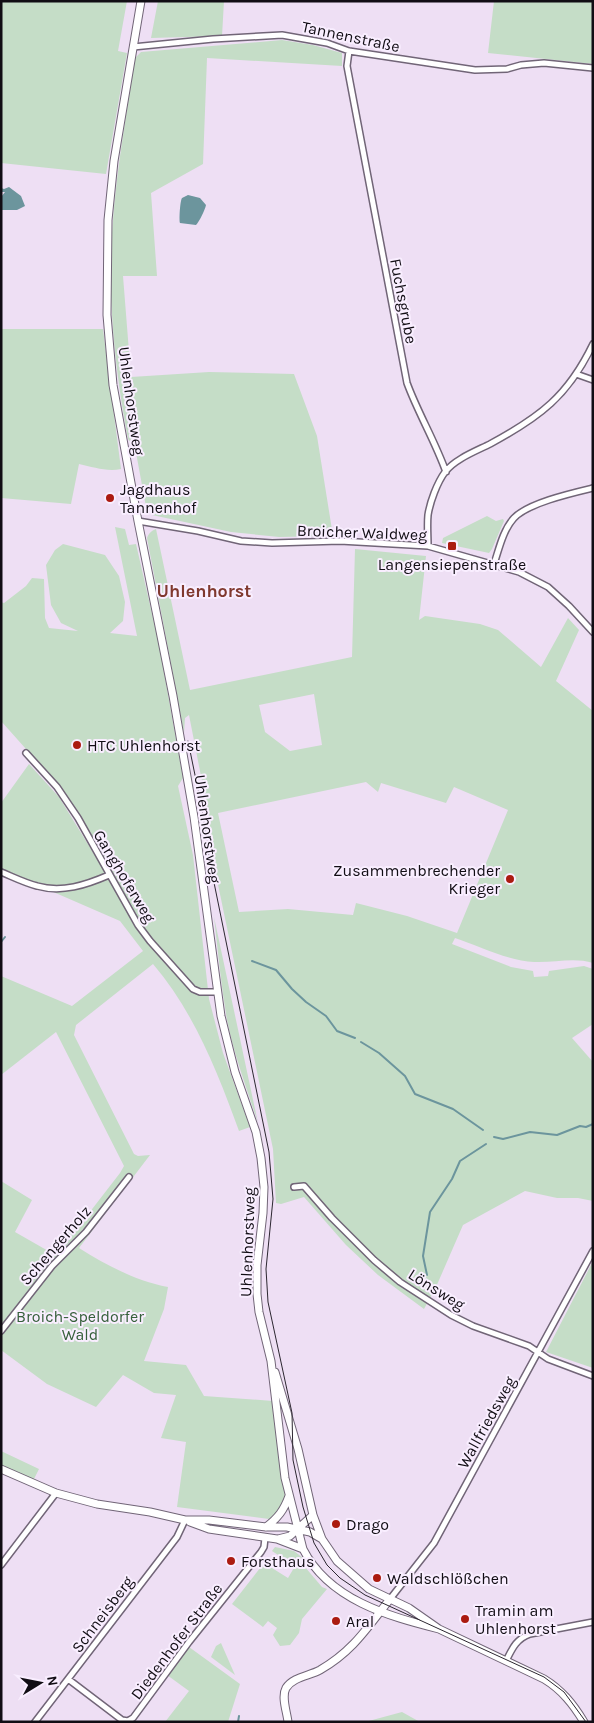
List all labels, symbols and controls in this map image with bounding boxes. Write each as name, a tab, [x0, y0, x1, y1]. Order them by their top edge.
street label: Tannenstraße	[300, 17, 402, 56]
street label: Fuchsgrube	[386, 257, 421, 345]
street label: Uhlenhorstweg	[114, 345, 149, 457]
place label: Jagdhaus Tannenhof	[120, 480, 197, 517]
marker: Jagdhaus Tannenhof	[104, 492, 116, 504]
street label: Broicher Waldweg	[297, 521, 427, 544]
marker: Langensiepenstraße	[446, 540, 458, 552]
place label: Langensiepenstraße	[378, 555, 526, 574]
district label: Uhlenhorst	[157, 580, 251, 602]
place label: HTC Uhlenhorst	[87, 736, 200, 755]
marker: HTC Uhlenhorst	[71, 739, 83, 751]
street label: Uhlenhorstweg	[190, 773, 225, 885]
street label: Ganghoferweg	[90, 827, 160, 926]
place label: Zusammenbrechender Krieger	[333, 861, 500, 898]
marker: Zusammenbrechender Krieger	[504, 873, 516, 885]
street label: Uhlenhorstweg	[236, 1187, 259, 1297]
street label: Schengerholz	[16, 1202, 95, 1289]
street label: Lönsweg	[405, 1265, 469, 1314]
park label: Broich-Speldorfer Wald	[16, 1307, 144, 1344]
street label: Wallfriedsweg	[453, 1373, 520, 1472]
place label: Drago	[346, 1515, 389, 1534]
marker: Drago	[330, 1518, 342, 1530]
place label: Forsthaus	[241, 1552, 314, 1571]
marker: Forsthaus	[225, 1555, 237, 1567]
place label: Waldschlößchen	[387, 1569, 509, 1588]
street label: Schneisberg	[67, 1572, 137, 1656]
marker: Waldschlößchen	[371, 1572, 383, 1584]
street label: Diedenhofer Straße	[126, 1579, 226, 1703]
place label: Tramin am Uhlenhorst	[475, 1601, 556, 1638]
place label: Aral	[346, 1612, 374, 1631]
marker: Tramin am Uhlenhorst	[459, 1613, 471, 1625]
marker: Aral	[330, 1615, 342, 1627]
north arrow	[15, 1658, 65, 1708]
text: N	[43, 1674, 62, 1687]

